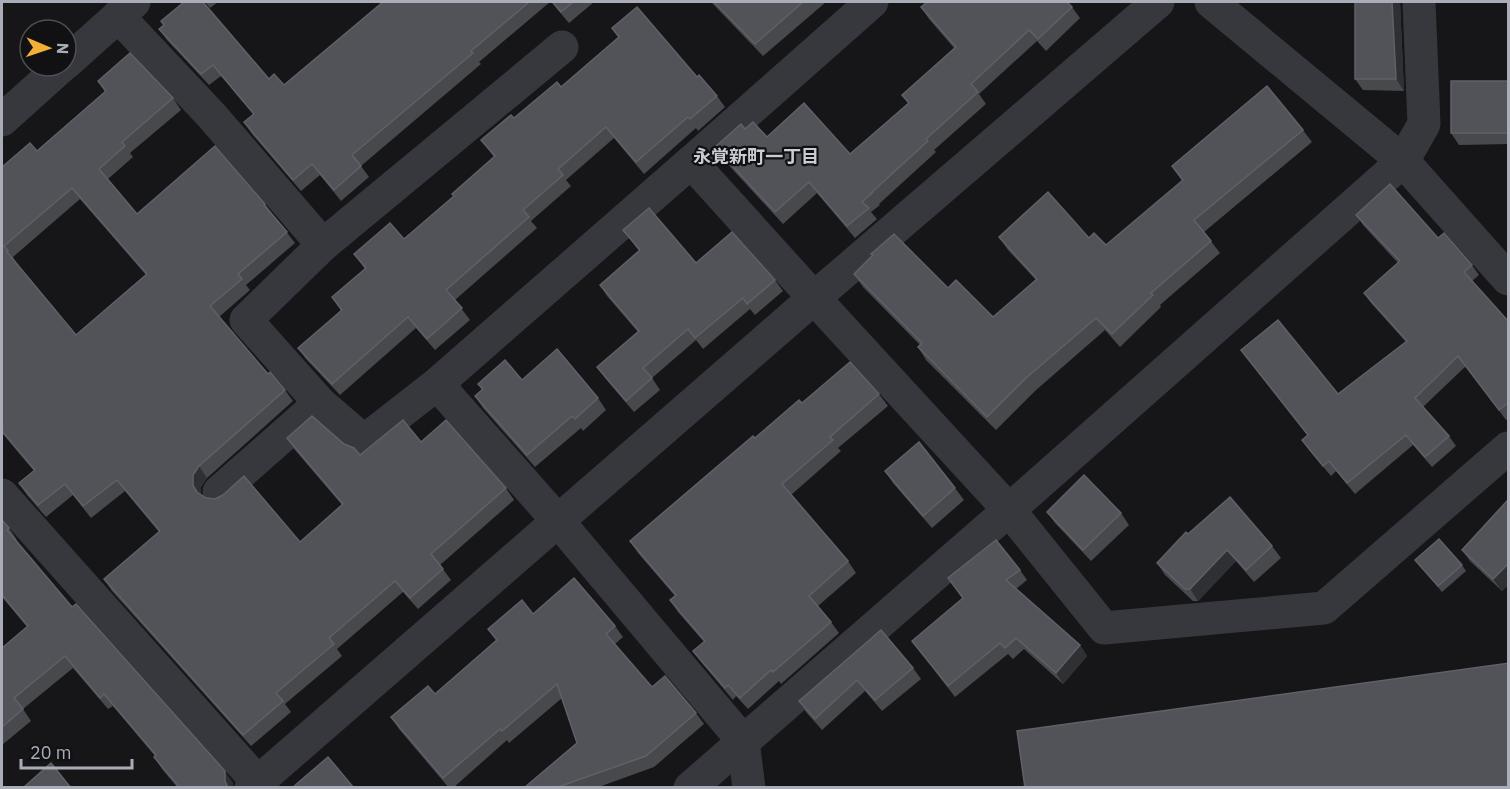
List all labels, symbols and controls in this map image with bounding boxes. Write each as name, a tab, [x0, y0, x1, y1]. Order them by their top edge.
north arrow	[18, 18, 78, 78]
text: N	[53, 42, 73, 55]
district label: 永覚新町一丁目	[693, 145, 819, 168]
scale bar	[21, 732, 132, 770]
text: 20 m	[30, 741, 72, 764]

